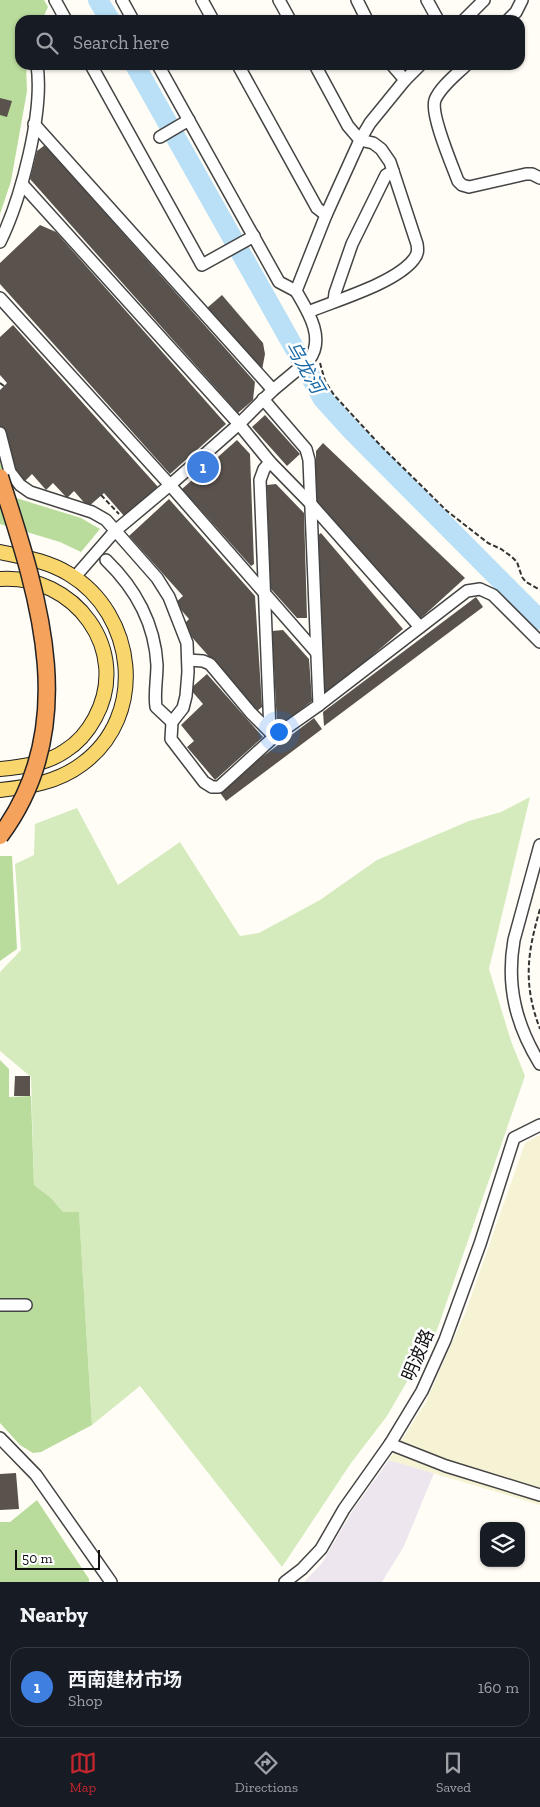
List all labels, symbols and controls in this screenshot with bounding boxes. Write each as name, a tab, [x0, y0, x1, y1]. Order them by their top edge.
search box	[15, 15, 525, 70]
icon: search	[33, 29, 61, 57]
text: Search here	[73, 31, 169, 54]
water label: 乌龙河	[281, 337, 331, 401]
pin: 1	[187, 448, 219, 486]
your location	[266, 719, 292, 745]
street label: 明波路	[397, 1326, 439, 1384]
map controls	[480, 1522, 525, 1567]
button: layers	[480, 1522, 525, 1567]
scale bar	[15, 1547, 100, 1570]
text: 50 m	[22, 1550, 53, 1567]
text: Nearby	[20, 1602, 88, 1627]
text: 西南建材市场	[68, 1668, 182, 1691]
text: 1	[34, 1678, 40, 1697]
text: 160 m	[478, 1678, 519, 1697]
text: Shop	[68, 1691, 103, 1710]
tab: Map	[69, 1749, 97, 1796]
tab: Directions	[235, 1749, 298, 1796]
tab: Saved	[436, 1749, 471, 1796]

